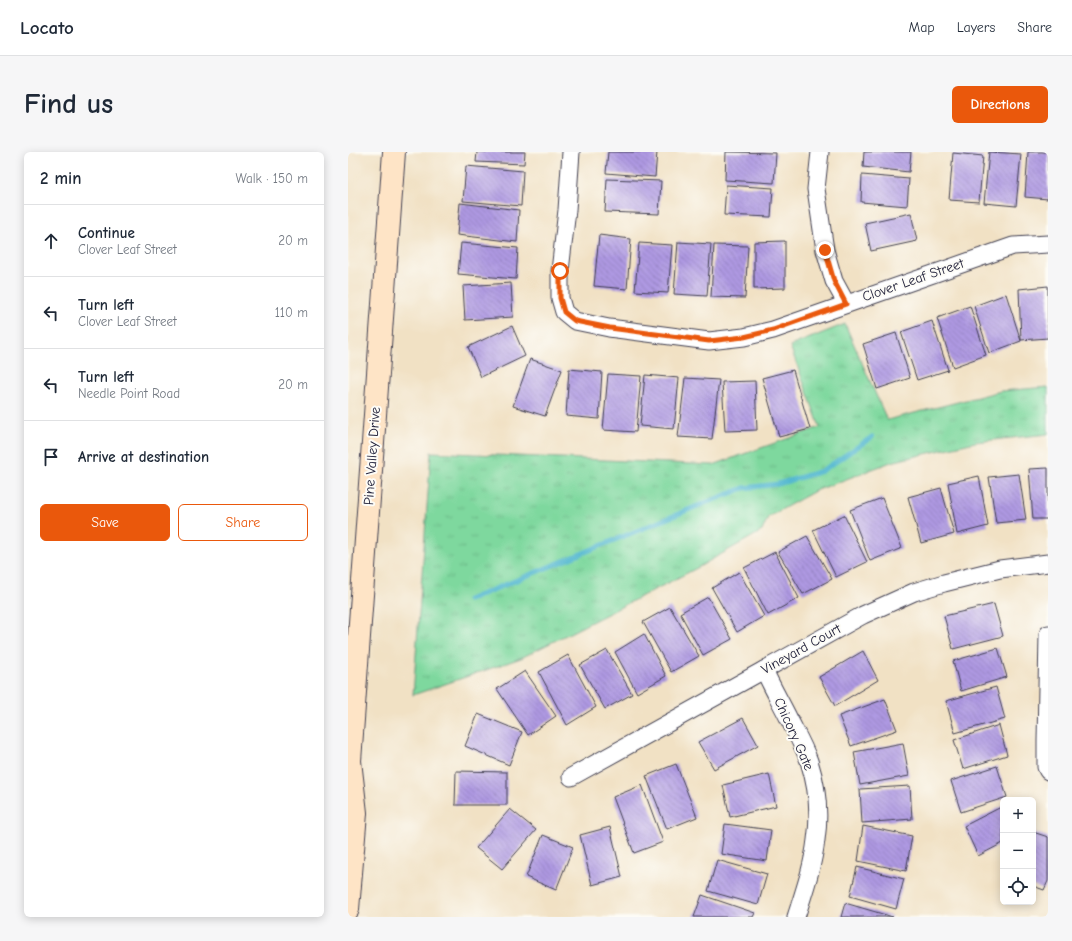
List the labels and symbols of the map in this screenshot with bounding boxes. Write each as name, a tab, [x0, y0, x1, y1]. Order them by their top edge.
route end	[816, 241, 834, 259]
street label: Clover Leaf Street	[860, 254, 967, 305]
route start	[551, 262, 569, 280]
street label: Pine Valley Drive	[360, 406, 384, 506]
street label: Vineyard Court	[758, 620, 845, 678]
street label: Chicory Gate	[770, 695, 818, 773]

